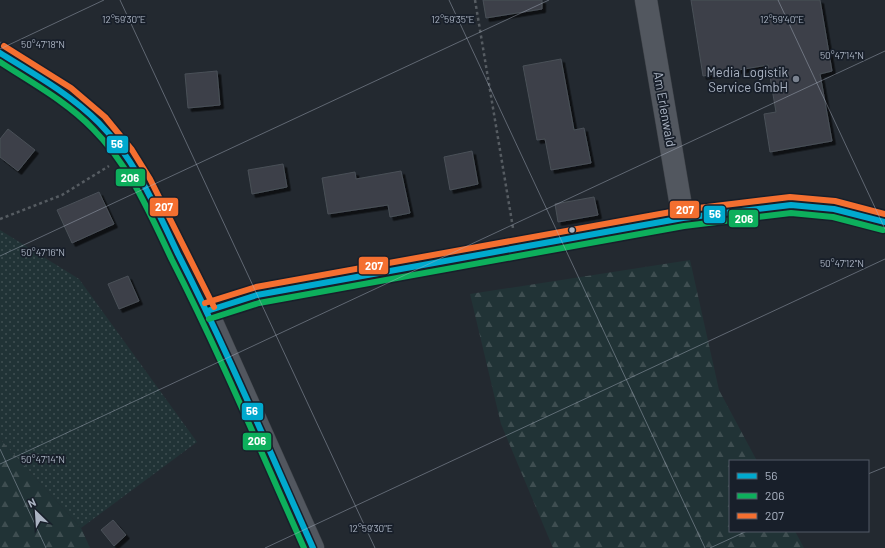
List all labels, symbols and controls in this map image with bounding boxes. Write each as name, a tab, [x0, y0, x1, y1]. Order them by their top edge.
text: 12°59'30"E	[102, 13, 146, 25]
text: 12°59'35"E	[431, 13, 475, 25]
text: 12°59'40"E	[760, 13, 804, 25]
text: 50°47'18"N	[21, 38, 65, 50]
text: 50°47'14"N	[820, 49, 864, 61]
place label: Media Logistik Service GmbH	[707, 64, 788, 95]
street label: Am Erlenwald	[650, 70, 680, 148]
marker: Media Logistik Service GmbH	[791, 74, 801, 84]
line badge: 56	[106, 135, 129, 154]
text: 56	[111, 137, 123, 150]
line badge: 206	[115, 168, 146, 187]
text: 206	[121, 171, 139, 184]
line badge: 207	[149, 197, 179, 217]
text: 207	[155, 200, 173, 213]
line badge: 207	[669, 200, 700, 219]
text: 207	[676, 203, 694, 216]
line badge: 56	[703, 205, 726, 224]
text: 56	[709, 207, 721, 220]
line badge: 206	[728, 209, 759, 228]
text: 206	[735, 212, 753, 225]
unlabelled marker	[567, 225, 577, 235]
text: 50°47'16"N	[21, 246, 65, 258]
line badge: 207	[358, 256, 389, 275]
text: 50°47'12"N	[820, 257, 864, 269]
text: 207	[365, 259, 383, 272]
line badge: 56	[241, 402, 264, 421]
text: 56	[246, 404, 258, 417]
line badge: 206	[242, 432, 272, 451]
text: 206	[248, 434, 266, 447]
text: 50°47'14"N	[21, 453, 65, 465]
legend	[729, 460, 869, 532]
text: 56	[765, 468, 777, 482]
text: 206	[765, 488, 784, 502]
north arrow	[16, 492, 56, 532]
text: N	[25, 495, 38, 510]
text: 207	[765, 508, 784, 522]
text: 12°59'30"E	[349, 522, 393, 534]

